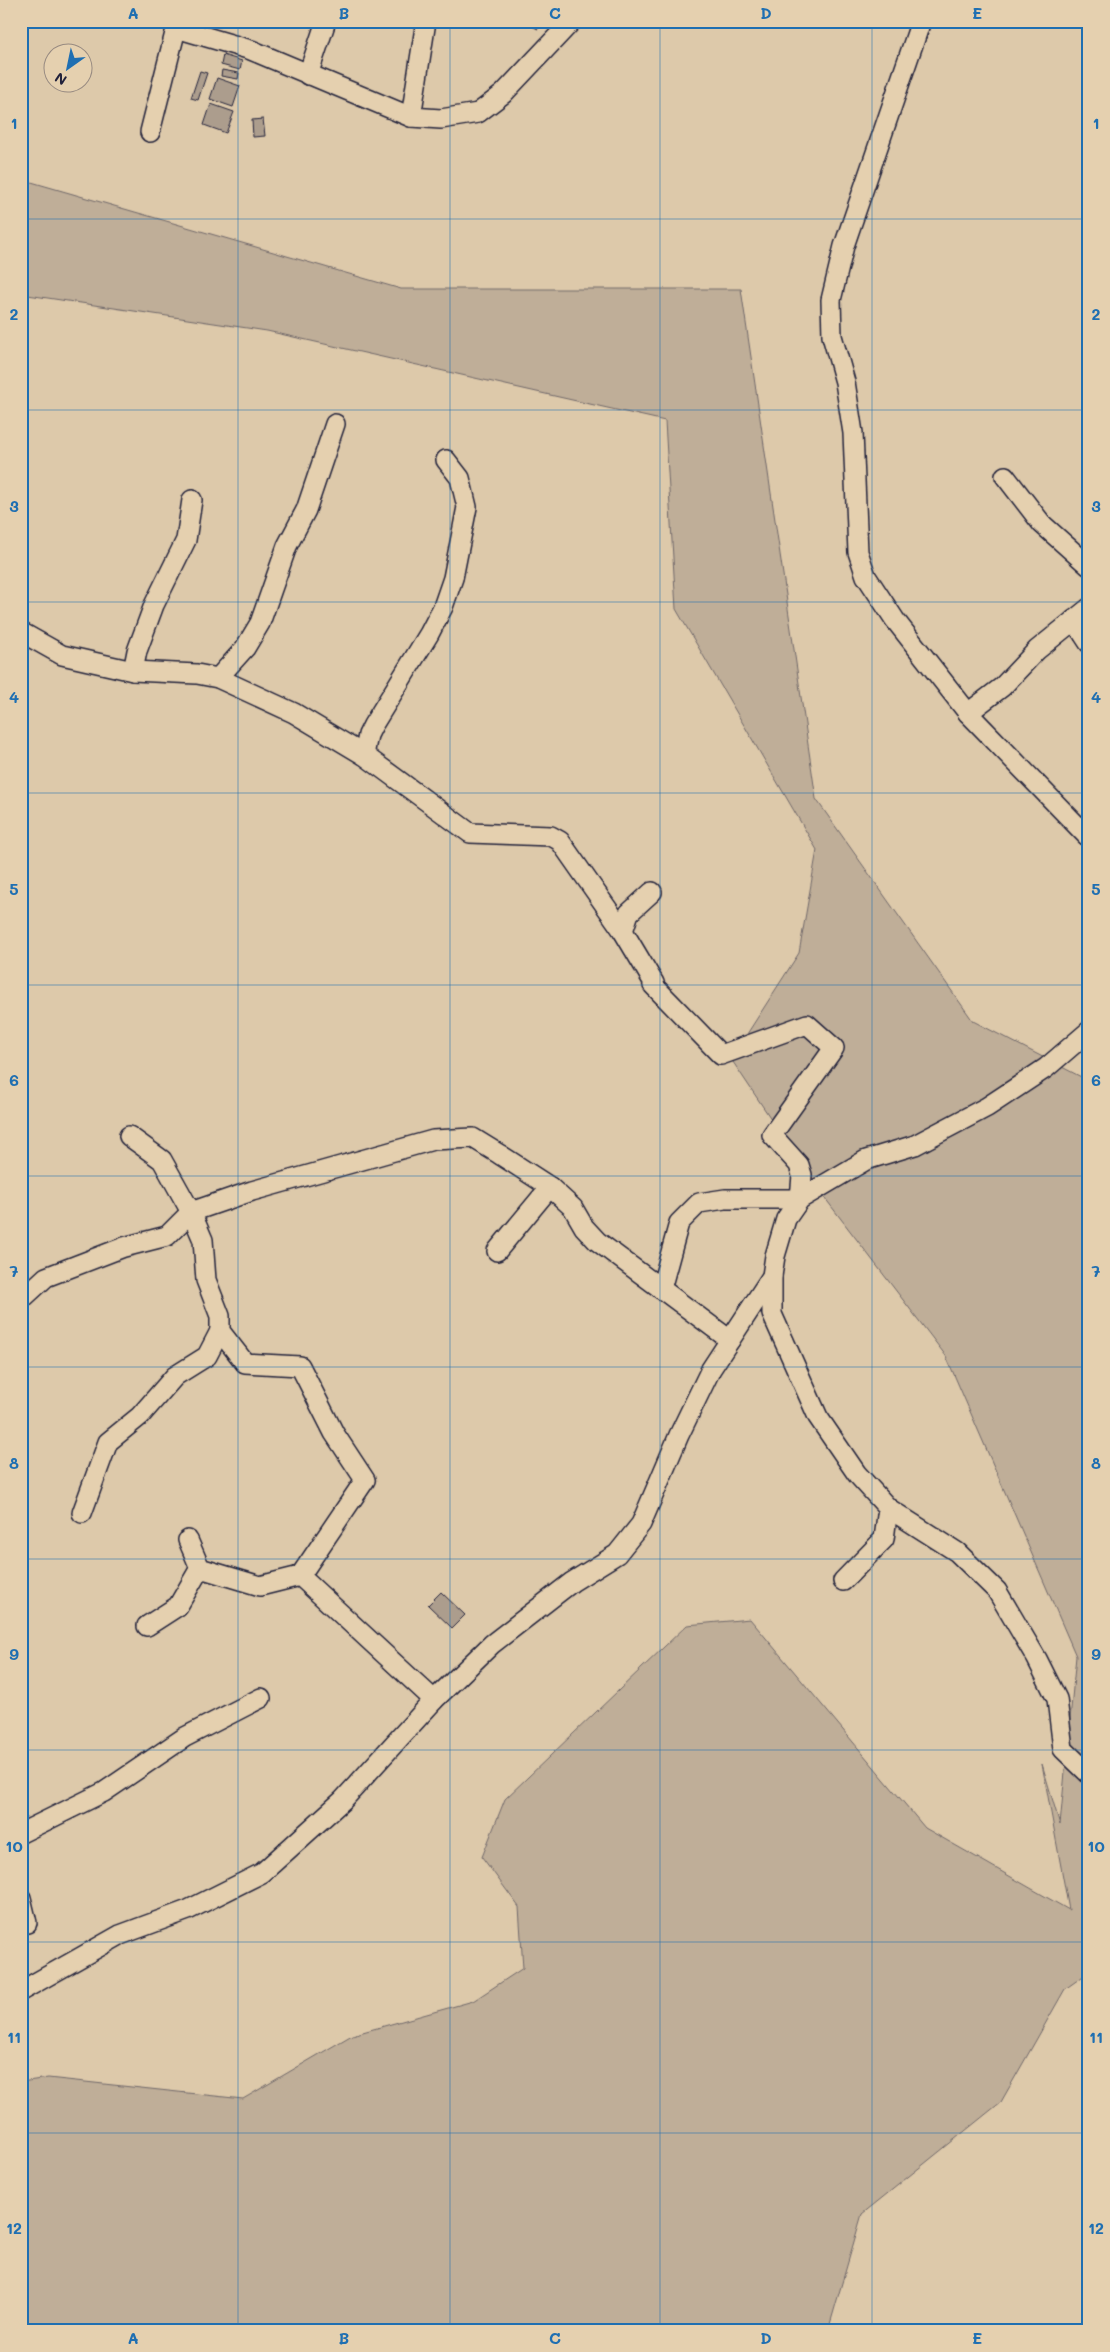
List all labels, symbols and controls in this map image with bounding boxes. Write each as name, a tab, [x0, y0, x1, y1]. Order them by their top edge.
text: A	[127, 2, 139, 23]
text: B	[339, 2, 349, 23]
text: C	[549, 2, 561, 23]
text: D	[760, 2, 772, 23]
text: E	[972, 2, 982, 23]
north arrow	[42, 42, 92, 92]
text: N	[51, 68, 70, 90]
text: 1	[10, 112, 18, 133]
text: 1	[1092, 112, 1100, 133]
text: 2	[10, 303, 19, 324]
text: 2	[1092, 303, 1101, 324]
text: 3	[9, 495, 19, 516]
text: 3	[1091, 495, 1101, 516]
text: 4	[9, 686, 19, 707]
text: 4	[1091, 686, 1101, 707]
text: 5	[9, 878, 19, 899]
text: 5	[1091, 878, 1101, 899]
text: 6	[9, 1069, 19, 1090]
text: 6	[1091, 1069, 1101, 1090]
text: 7	[10, 1260, 19, 1281]
text: 7	[1092, 1260, 1101, 1281]
text: 8	[9, 1452, 19, 1473]
text: 8	[1091, 1452, 1101, 1473]
text: 9	[9, 1643, 19, 1664]
text: 9	[1091, 1643, 1101, 1664]
text: 10	[5, 1835, 23, 1856]
text: 10	[1087, 1835, 1105, 1856]
text: 11	[7, 2026, 21, 2047]
text: 11	[1089, 2026, 1103, 2047]
text: 12	[6, 2217, 22, 2238]
text: 12	[1088, 2217, 1104, 2238]
text: A	[127, 2327, 139, 2348]
text: B	[339, 2327, 349, 2348]
text: C	[549, 2327, 561, 2348]
text: D	[760, 2327, 772, 2348]
text: E	[972, 2327, 982, 2348]

